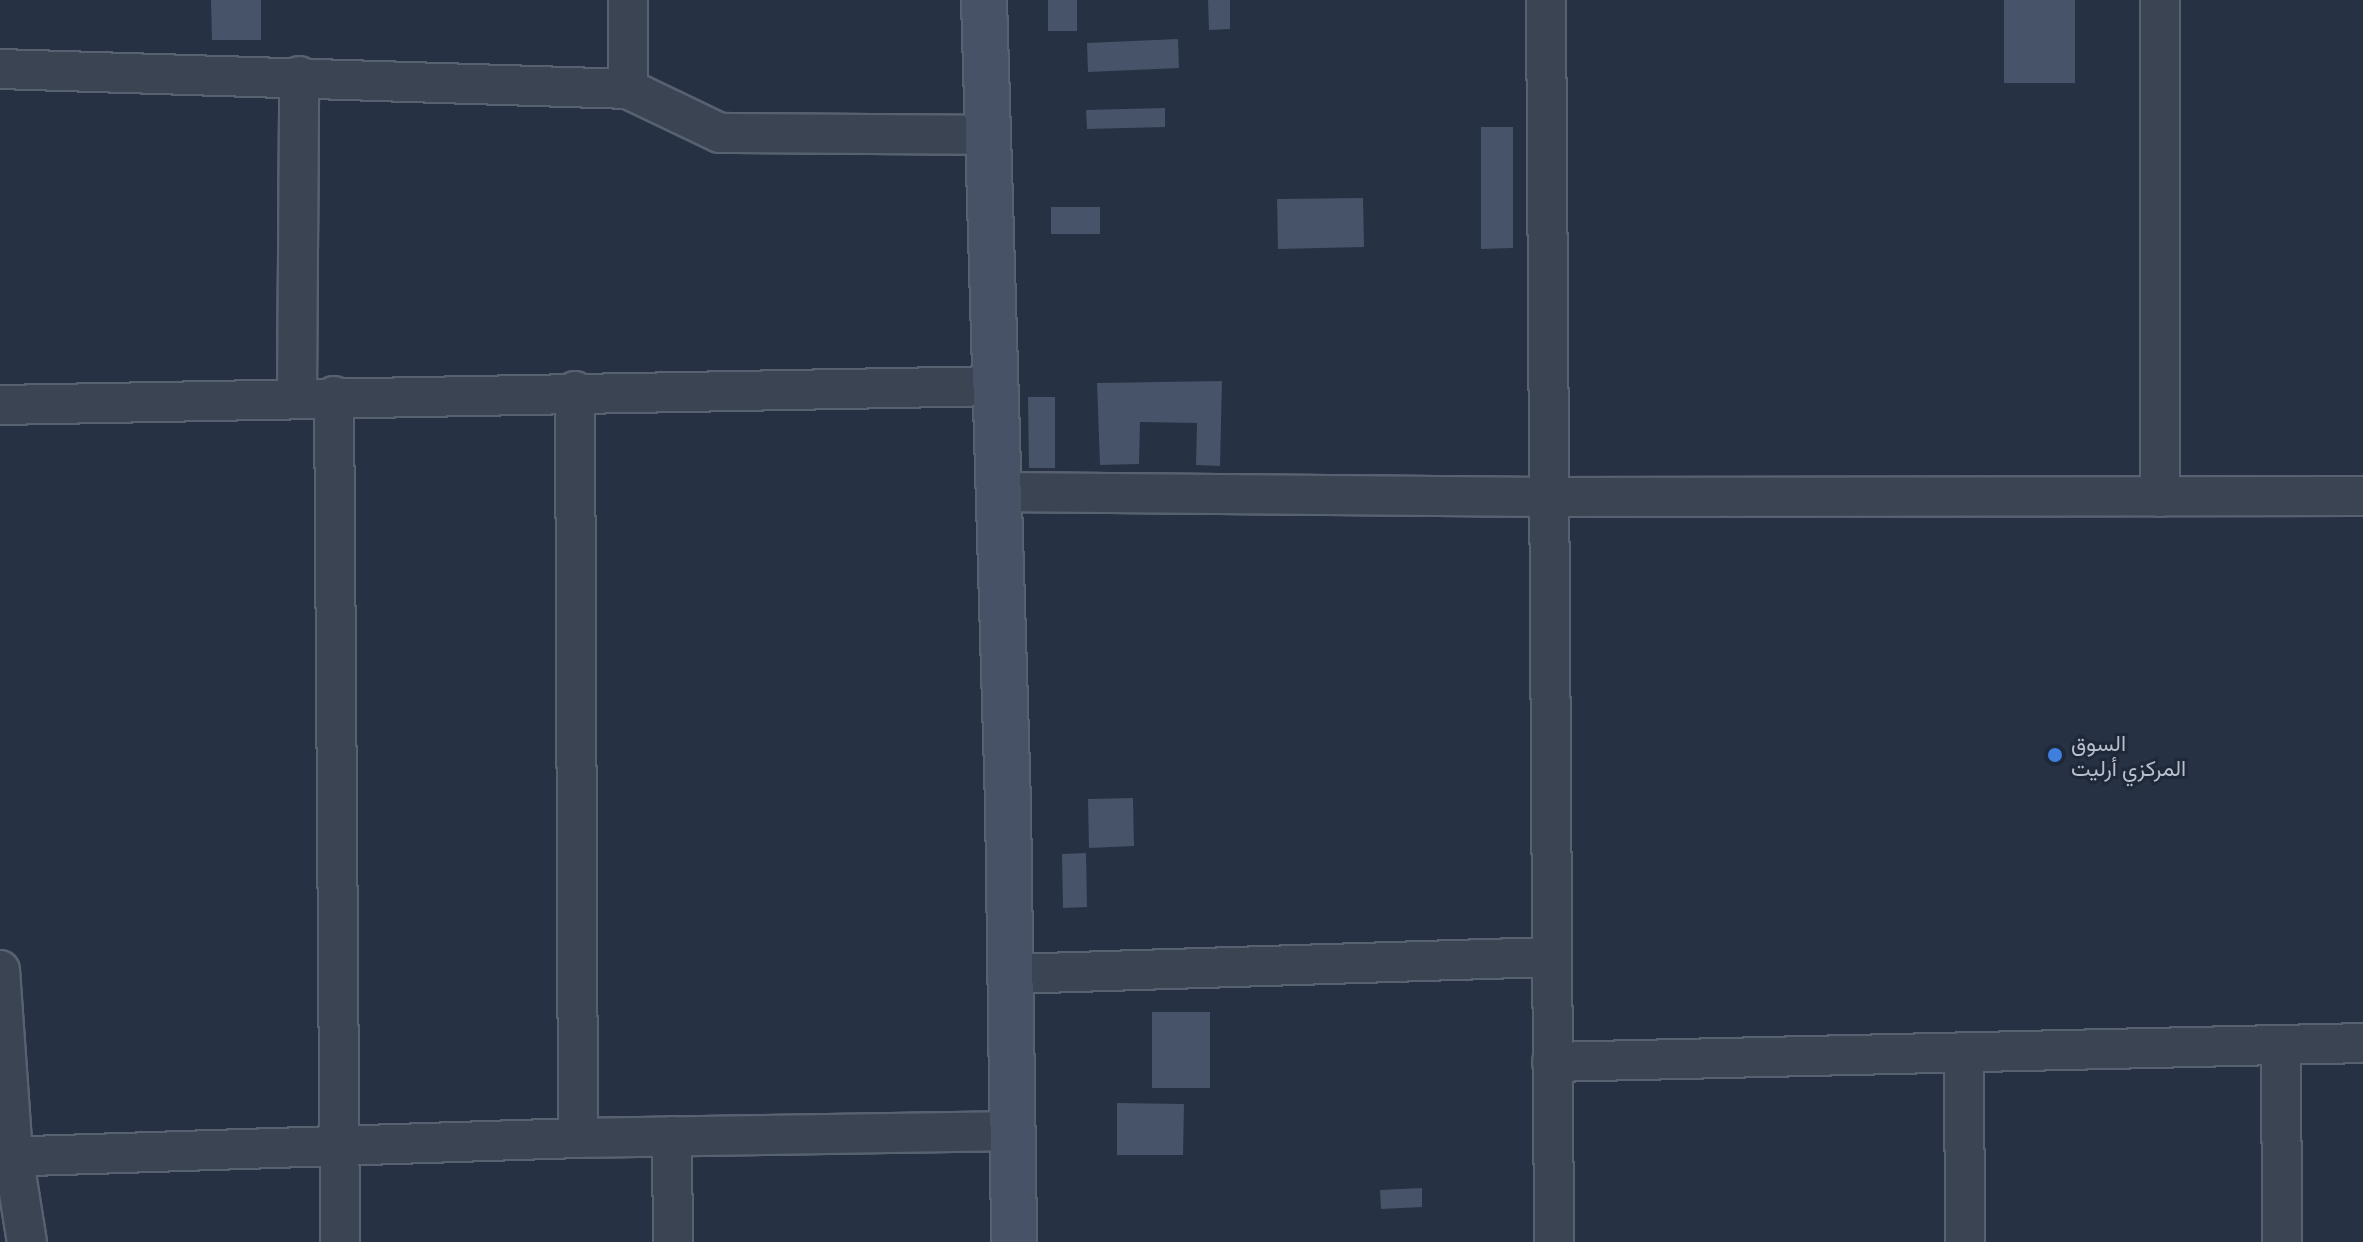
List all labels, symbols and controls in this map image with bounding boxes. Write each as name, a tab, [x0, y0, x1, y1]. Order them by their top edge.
place label: السوق المركزي أرليت	[2071, 729, 2186, 780]
marker: السوق المركزي أرليت	[2046, 746, 2064, 764]

